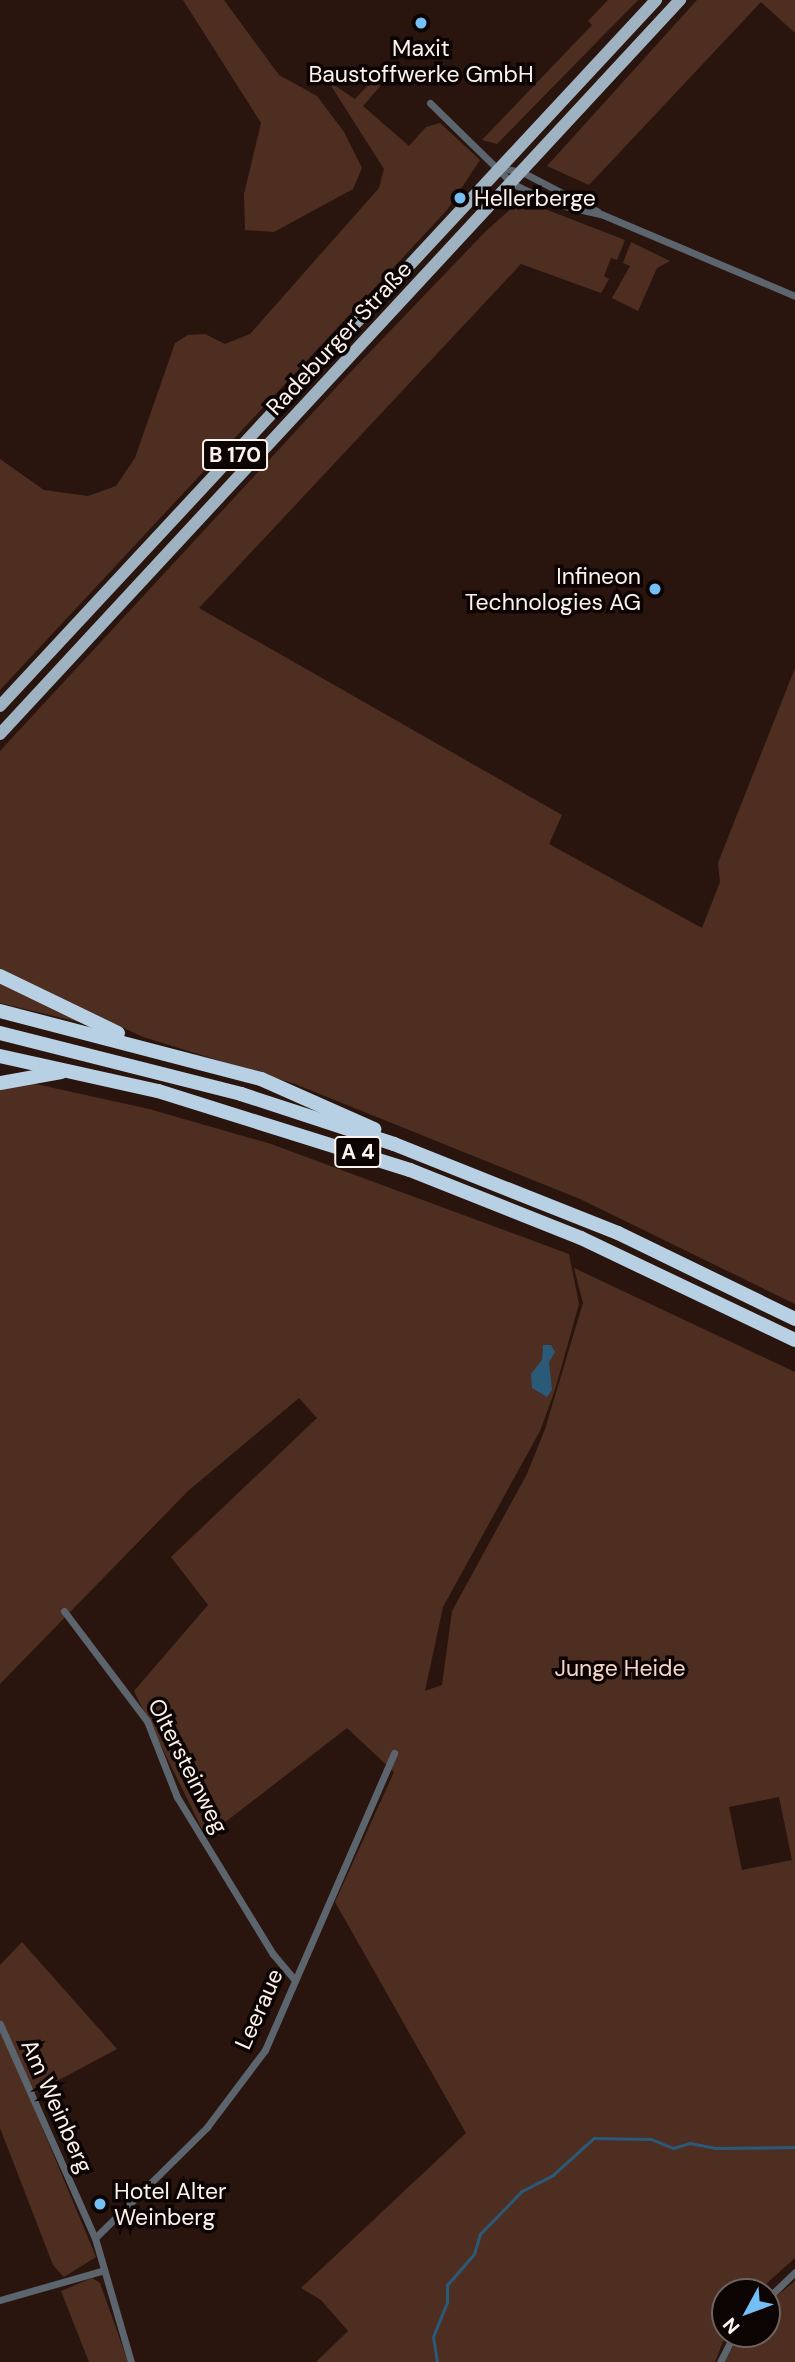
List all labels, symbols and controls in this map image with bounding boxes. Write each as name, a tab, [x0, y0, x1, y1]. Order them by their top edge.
marker: Maxit Baustoffwerke GmbH	[413, 15, 429, 31]
place label: Maxit Baustoffwerke GmbH	[308, 34, 534, 88]
place label: Hellerberge	[474, 184, 596, 212]
marker: Hellerberge	[452, 190, 468, 206]
street label: Radeburger Straße	[261, 255, 417, 421]
road number: B 170	[202, 438, 268, 472]
place label: Infineon Technologies AG	[465, 562, 641, 616]
marker: Infineon Technologies AG	[647, 581, 663, 597]
road number: A 4	[334, 1134, 382, 1170]
park label: Junge Heide	[554, 1654, 686, 1682]
street label: Oltersteinweg	[142, 1694, 234, 1838]
street label: Leeraue	[229, 1965, 289, 2053]
street label: Am Weinberg	[15, 2035, 99, 2177]
place label: Hotel Alter Weinberg	[114, 2177, 227, 2231]
marker: Hotel Alter Weinberg	[92, 2196, 108, 2212]
north arrow	[711, 2278, 781, 2348]
text: N	[717, 2312, 745, 2339]

